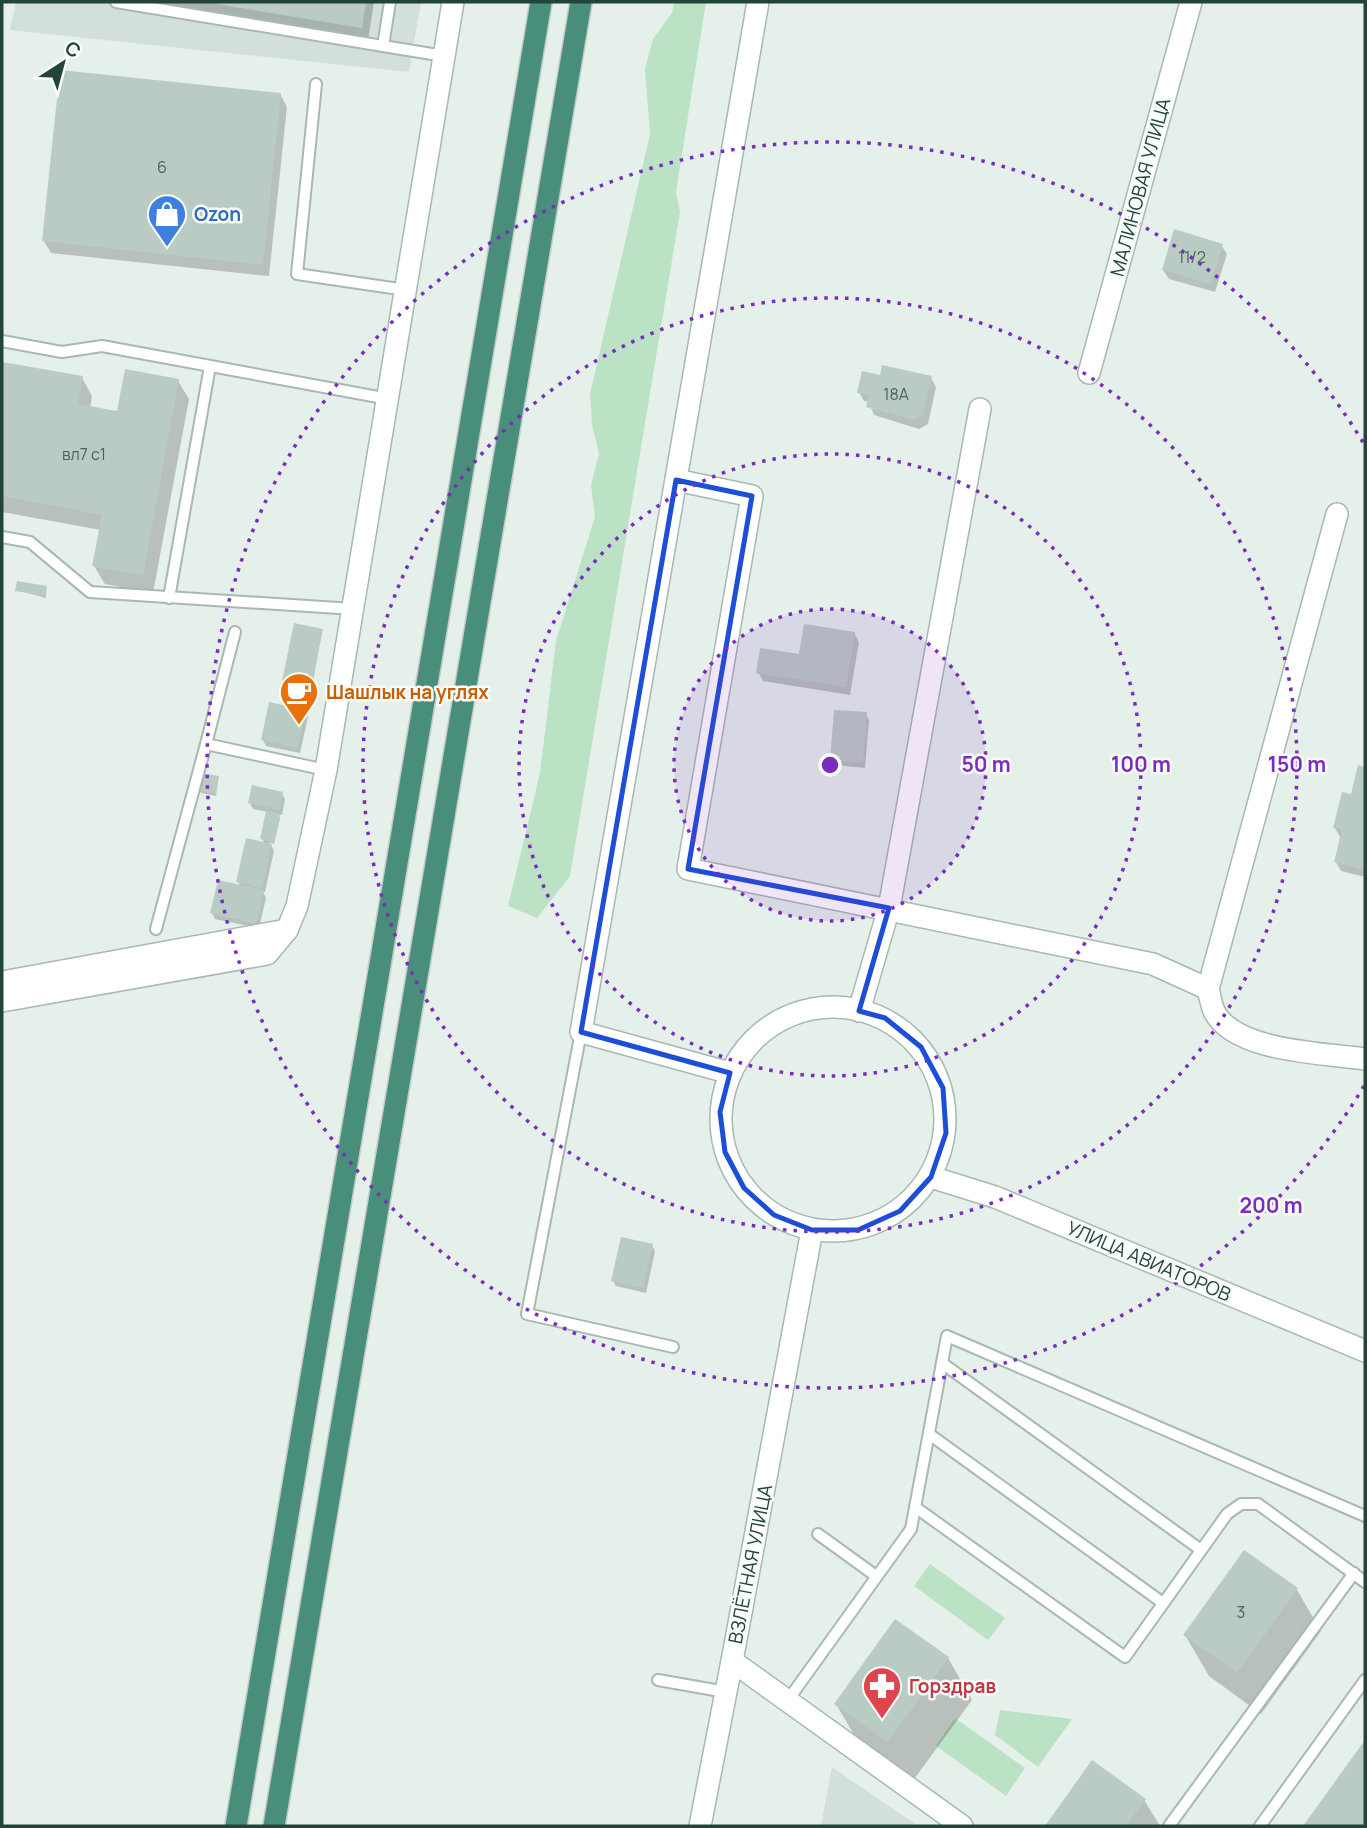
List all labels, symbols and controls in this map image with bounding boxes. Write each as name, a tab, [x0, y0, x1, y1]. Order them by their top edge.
north arrow	[28, 28, 98, 98]
text: С	[60, 35, 86, 64]
street label: МАЛИНОВАЯ УЛИЦА	[1104, 95, 1176, 279]
house number: 6	[157, 156, 167, 178]
shop icon: Ozon	[146, 193, 188, 248]
place label: Ozon	[194, 201, 241, 227]
house number: 11/2	[1178, 246, 1206, 268]
house number: 18А	[883, 383, 909, 405]
house number: вл7 с1	[62, 443, 106, 465]
cafe icon: Шашлык на углях	[278, 671, 320, 726]
place label: Шашлык на углях	[326, 679, 489, 705]
text: 50 m	[961, 750, 1011, 778]
text: 100 m	[1111, 750, 1171, 778]
text: 150 m	[1268, 750, 1326, 778]
centre of rings	[818, 753, 842, 777]
text: 200 m	[1239, 1191, 1303, 1219]
street label: УЛИЦА АВИАТОРОВ	[1063, 1215, 1235, 1307]
street label: ВЗЛЁТНАЯ УЛИЦА	[722, 1482, 778, 1646]
house number: 3	[1237, 1601, 1245, 1623]
pharmacy icon: Горздрав	[861, 1665, 903, 1720]
place label: Горздрав	[909, 1673, 996, 1699]

